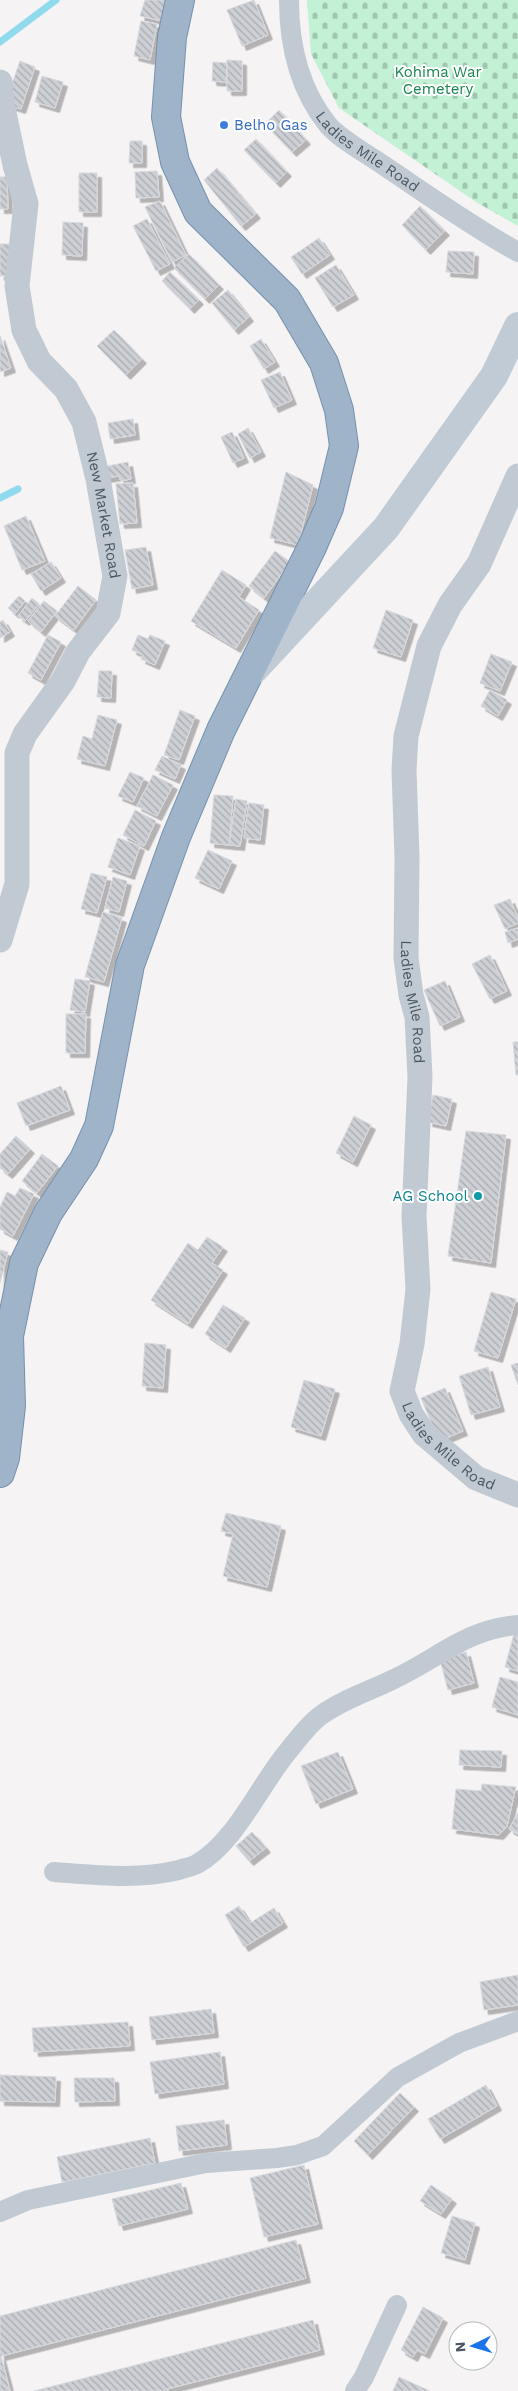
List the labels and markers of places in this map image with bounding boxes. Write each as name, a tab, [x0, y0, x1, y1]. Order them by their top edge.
place label: Belho Gas	[234, 116, 308, 134]
marker: Belho Gas	[218, 119, 230, 131]
place label: AG School	[393, 1187, 468, 1205]
marker: AG School	[472, 1190, 484, 1202]

